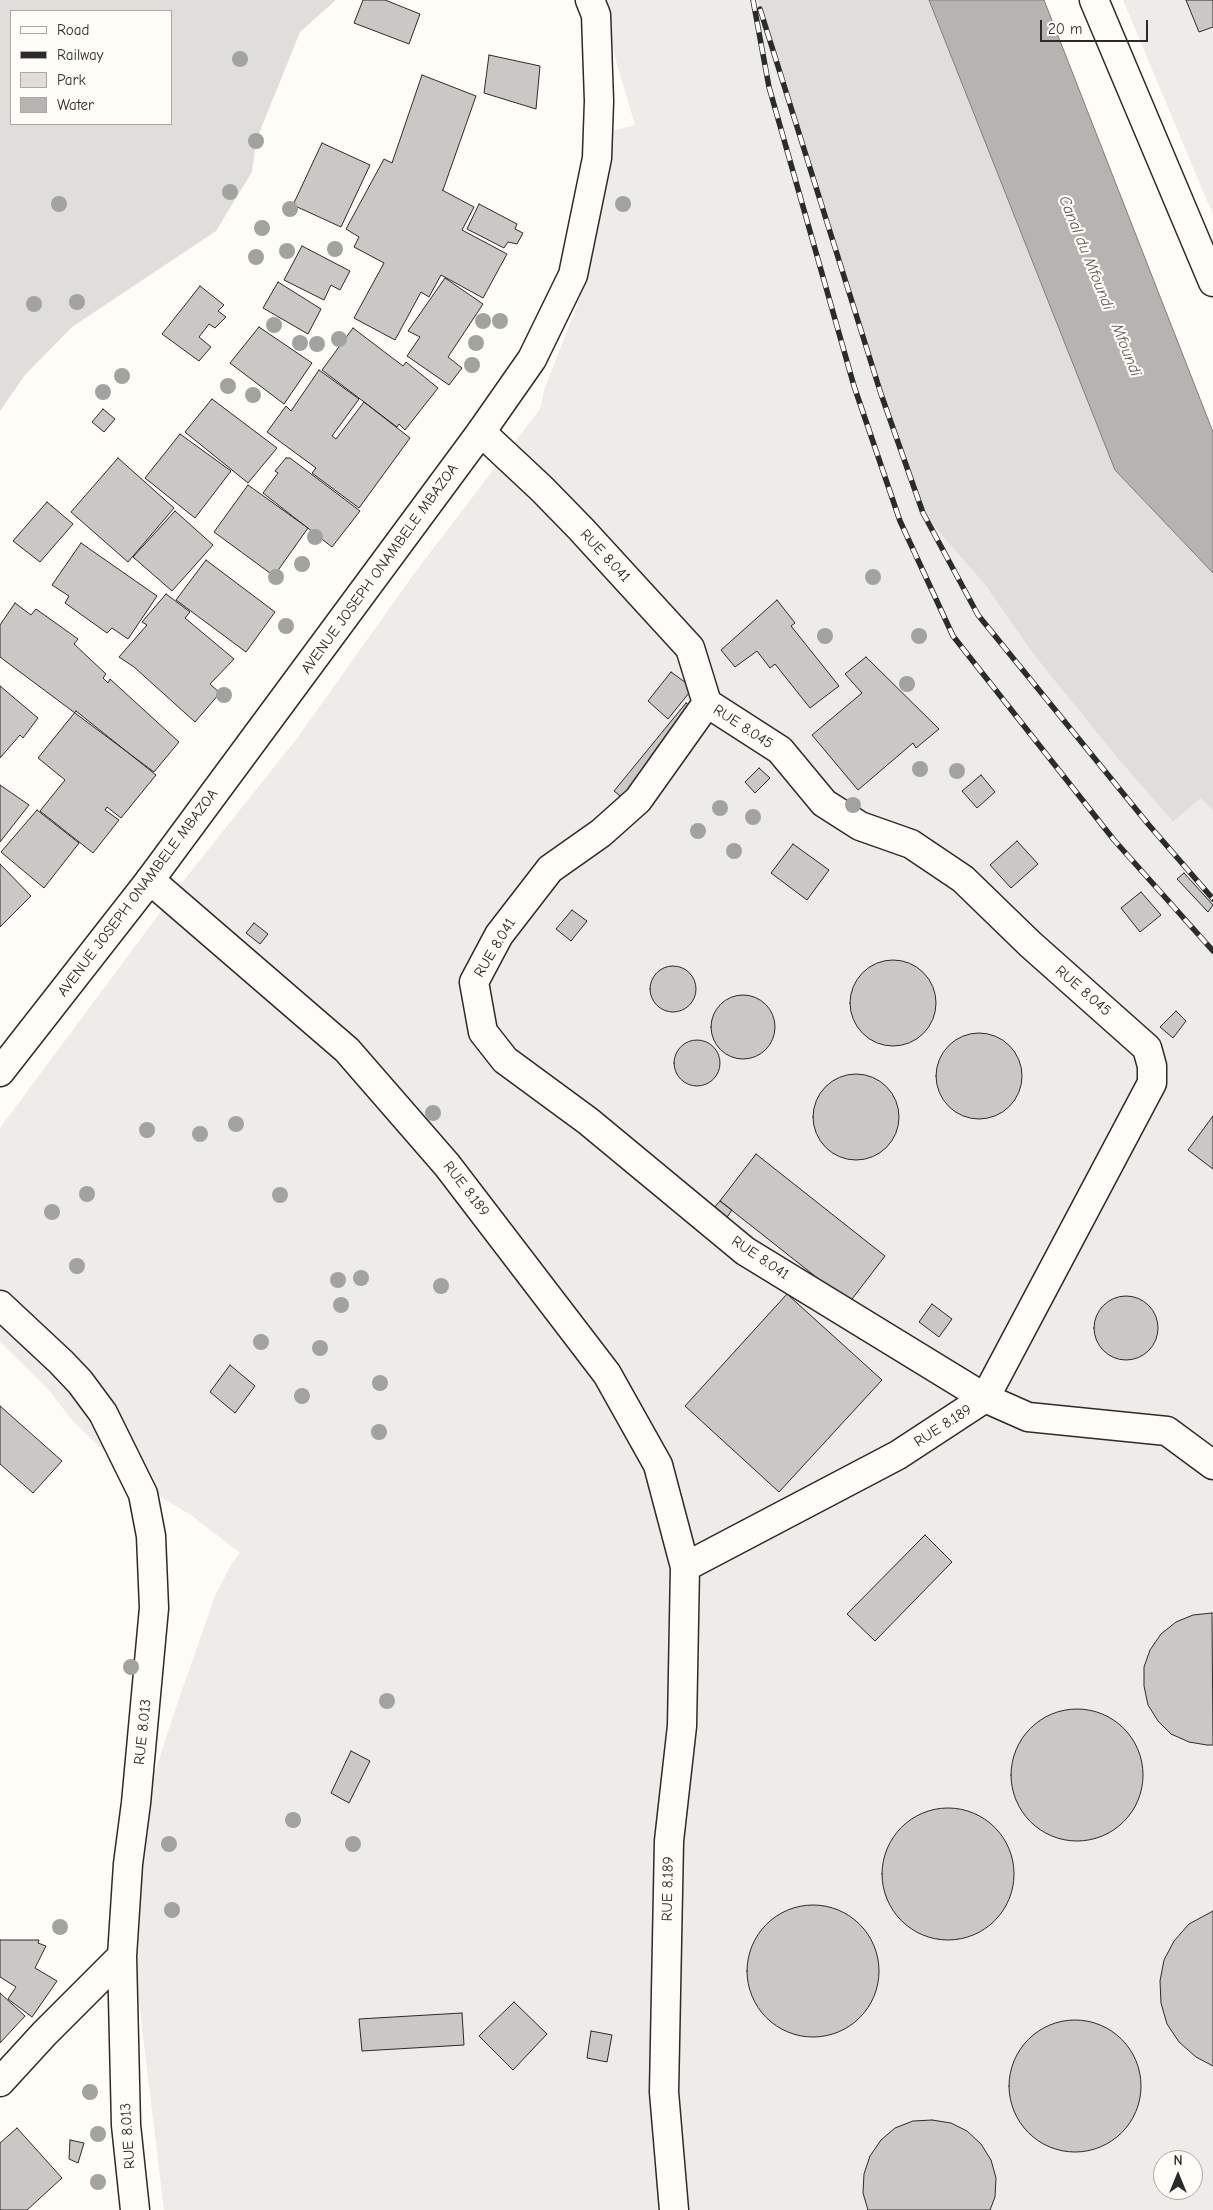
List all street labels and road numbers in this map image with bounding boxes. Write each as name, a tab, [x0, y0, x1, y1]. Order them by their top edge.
street label: AVENUE JOSEPH ONAMBELE MBAZOA	[298, 460, 462, 678]
street label: RUE 8.041	[576, 526, 634, 586]
street label: RUE 8.045	[710, 701, 776, 753]
street label: AVENUE JOSEPH ONAMBELE MBAZOA	[54, 786, 222, 1000]
street label: RUE 8.041	[470, 915, 520, 981]
street label: RUE 8.045	[1051, 962, 1115, 1020]
street label: RUE 8.189	[439, 1158, 493, 1220]
street label: RUE 8.041	[728, 1232, 792, 1284]
street label: RUE 8.189	[911, 1401, 975, 1451]
street label: RUE 8.013	[131, 1698, 155, 1766]
street label: RUE 8.189	[658, 1856, 678, 1922]
street label: RUE 8.013	[117, 2102, 139, 2170]

